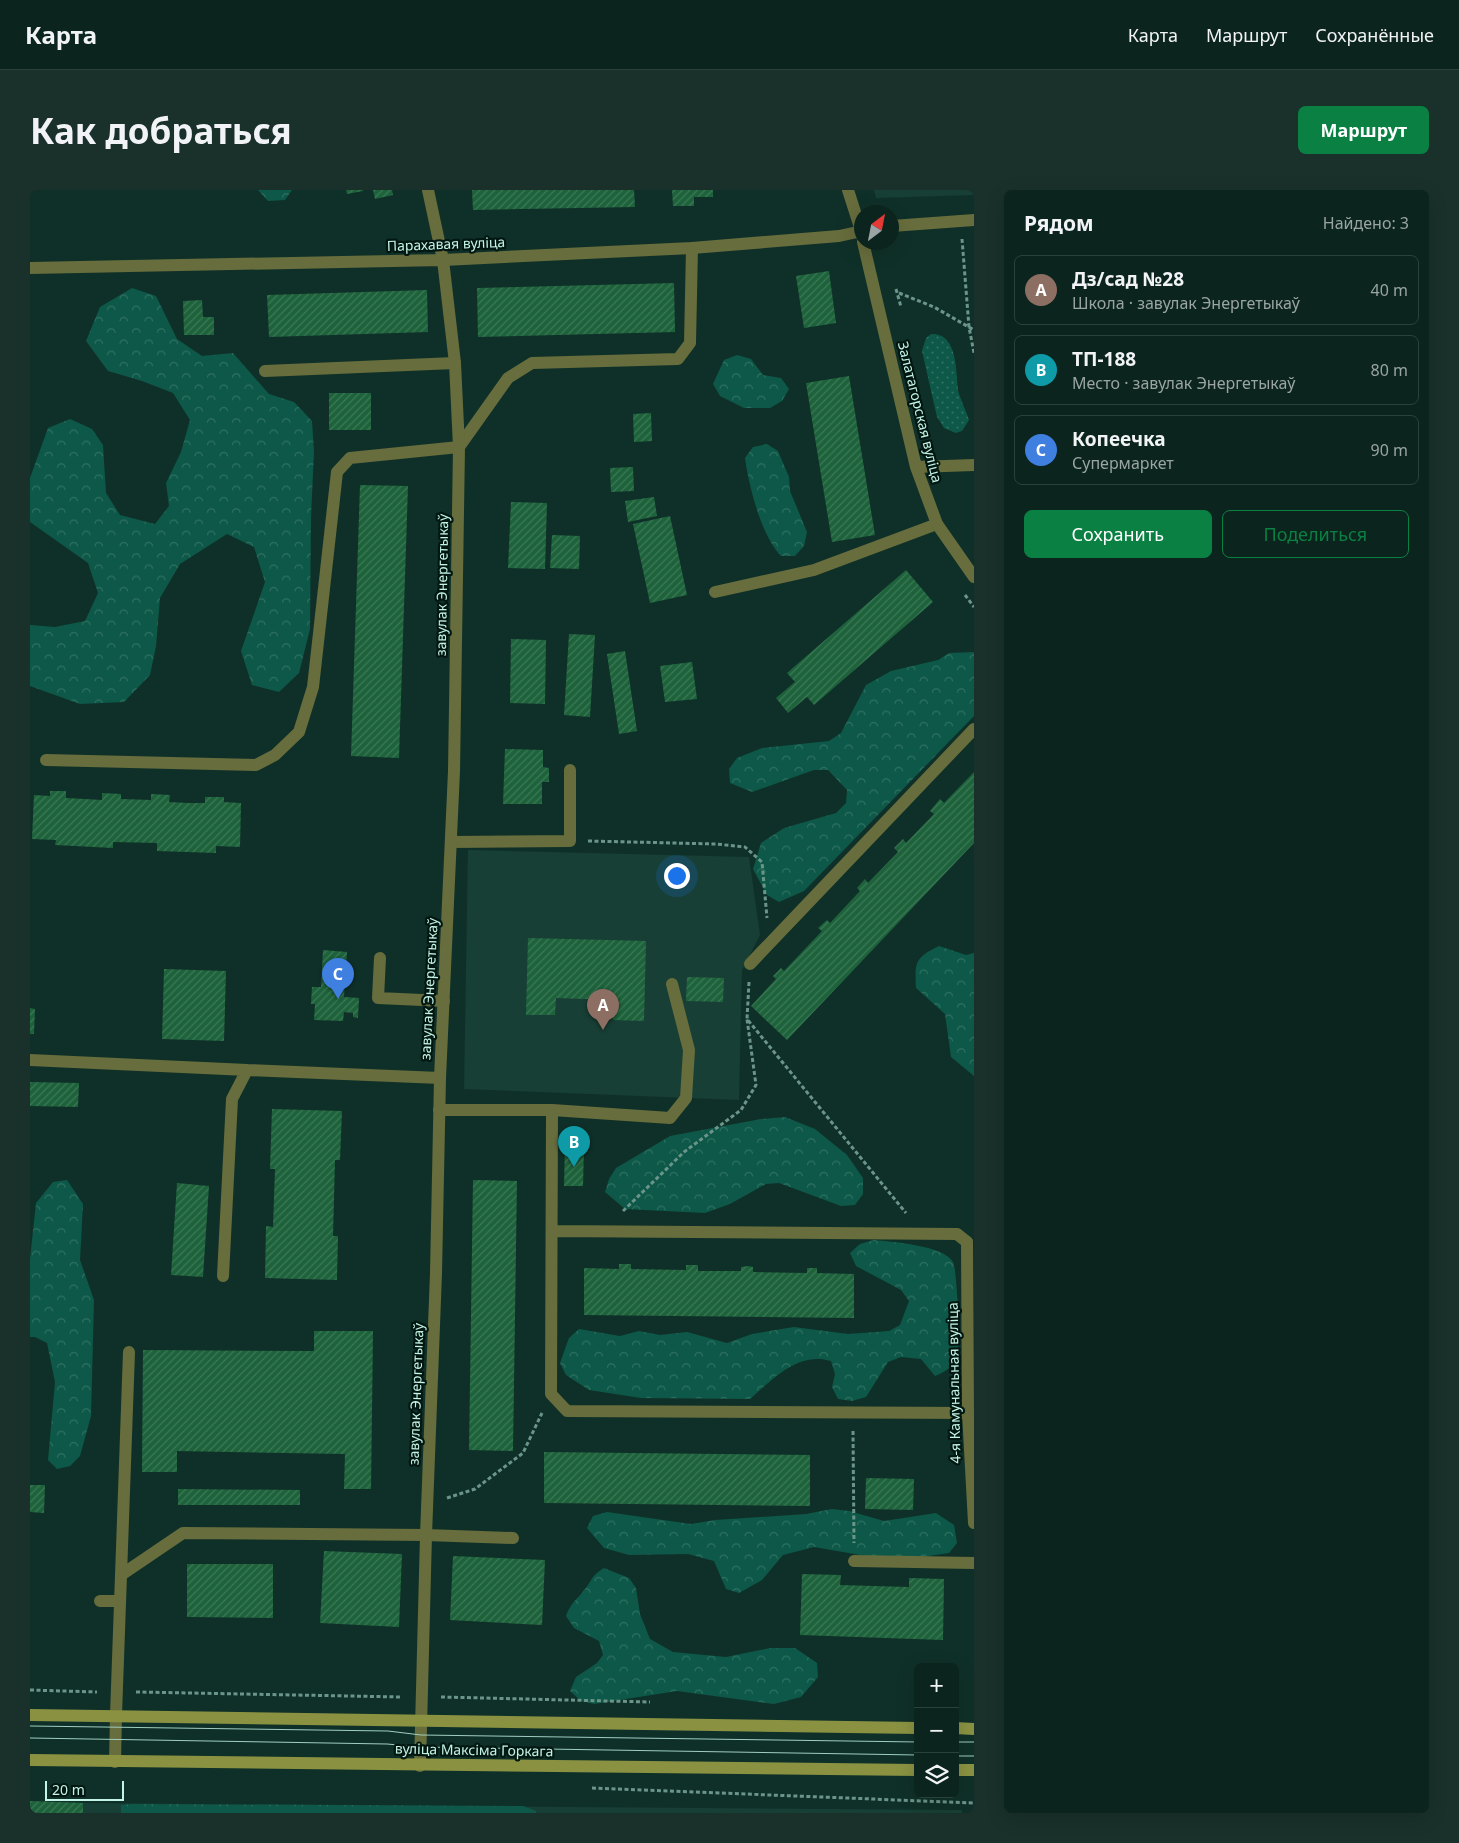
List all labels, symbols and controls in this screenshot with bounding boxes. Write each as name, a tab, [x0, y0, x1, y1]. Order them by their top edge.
text: Карта	[25, 18, 97, 51]
text: Карта	[1128, 23, 1178, 47]
text: Маршрут	[1206, 23, 1287, 47]
text: Сохранённые	[1315, 23, 1434, 47]
button: Маршрут	[1298, 106, 1429, 154]
text: Как добраться	[30, 107, 292, 154]
north arrow	[854, 205, 899, 250]
text: Рядом	[1024, 209, 1094, 237]
text: Найдено: 3	[1323, 212, 1409, 234]
street label: Парахавая вуліца	[386, 232, 506, 255]
text: Дз/сад №28	[1072, 266, 1184, 292]
text: A	[1035, 279, 1047, 301]
text: 40 m	[1371, 279, 1408, 301]
text: Школа · завулак Энергетыкаў	[1072, 292, 1300, 314]
street label: Залатагорская вуліца	[894, 339, 947, 484]
text: ТП-188	[1072, 346, 1136, 372]
text: B	[1036, 359, 1046, 381]
text: 80 m	[1371, 359, 1408, 381]
text: Место · завулак Энергетыкаў	[1072, 372, 1295, 394]
text: Копеечка	[1072, 426, 1166, 452]
text: C	[1036, 439, 1046, 461]
text: 90 m	[1371, 439, 1408, 461]
text: Супермаркет	[1072, 452, 1174, 474]
button: Сохранить	[1024, 510, 1212, 558]
button: Поделиться	[1222, 510, 1409, 558]
street label: завулак Энергетыкаў	[431, 513, 452, 656]
your location	[664, 863, 690, 889]
street label: завулак Энергетыкаў	[415, 917, 442, 1061]
pin: C	[322, 958, 354, 999]
pin: A	[587, 989, 619, 1030]
pin: B	[558, 1126, 590, 1167]
street label: 4-я Камунальная вуліца	[943, 1302, 964, 1464]
street label: завулак Энергетыкаў	[404, 1322, 428, 1465]
map controls	[914, 1663, 959, 1798]
button: +	[914, 1663, 959, 1708]
button: −	[914, 1708, 959, 1753]
street label: вуліца Максіма Горкага	[395, 1739, 553, 1760]
button: layers	[914, 1753, 959, 1798]
scale bar	[45, 1778, 124, 1801]
text: 20 m	[52, 1780, 85, 1799]

